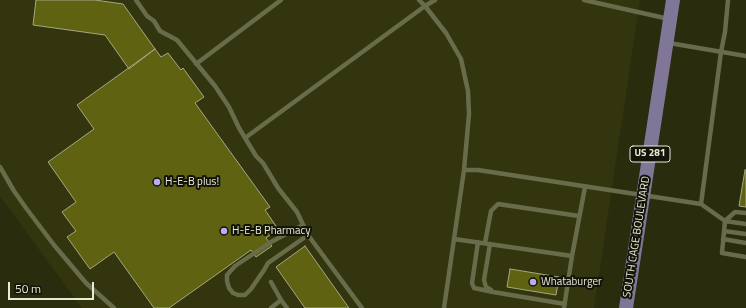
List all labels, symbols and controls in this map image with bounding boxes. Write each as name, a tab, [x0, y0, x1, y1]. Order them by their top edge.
road number: US 281	[630, 146, 670, 162]
place label: H-E-B plus!	[165, 175, 219, 189]
street label: SOUTH CAGE BOULEVARD	[621, 175, 653, 299]
marker: H-E-B plus!	[152, 177, 162, 187]
place label: H-E-B Pharmacy	[232, 224, 311, 238]
marker: H-E-B Pharmacy	[219, 226, 229, 236]
scale bar	[10, 274, 96, 300]
place label: Whataburger	[541, 275, 602, 289]
marker: Whataburger	[528, 277, 538, 287]
text: 50 m	[15, 279, 41, 298]

